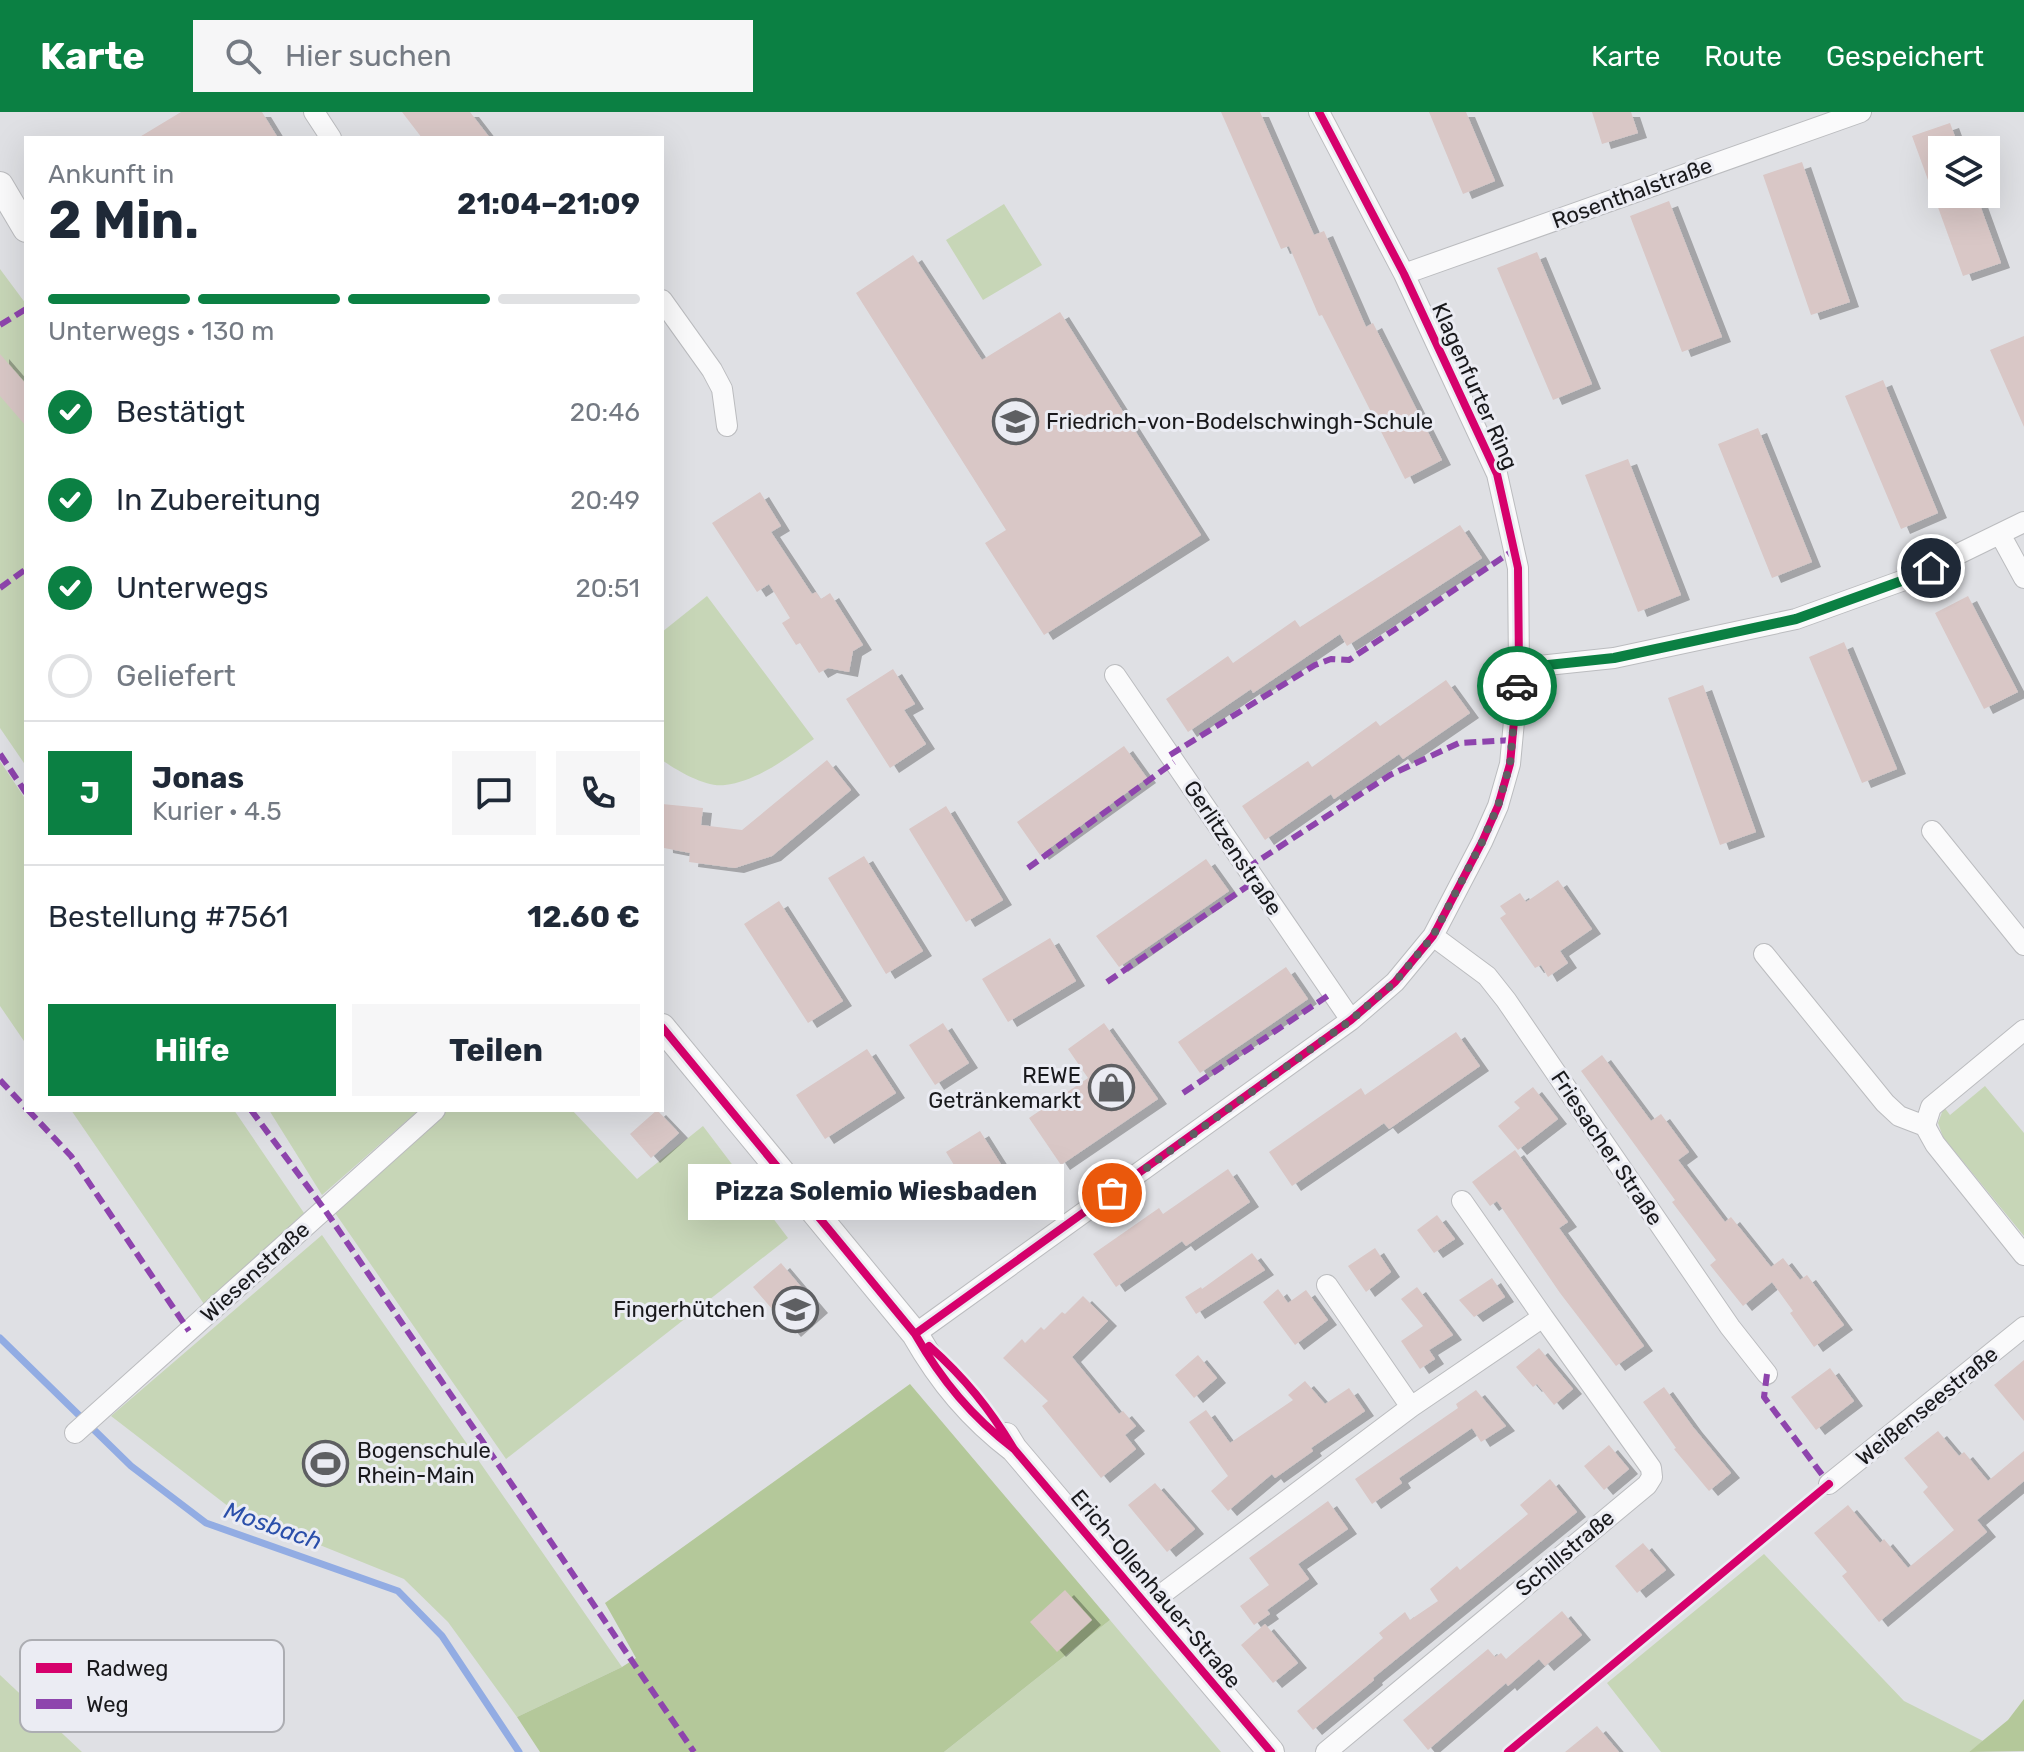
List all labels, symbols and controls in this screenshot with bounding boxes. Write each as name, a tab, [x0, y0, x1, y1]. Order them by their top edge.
search box	[193, 20, 753, 92]
text: Karte	[40, 33, 145, 79]
icon: search	[221, 34, 265, 78]
text: Hier suchen	[285, 38, 452, 74]
text: Karte	[1591, 40, 1660, 73]
text: Route	[1704, 40, 1782, 73]
text: Gespeichert	[1826, 40, 1984, 73]
map controls	[1928, 136, 2000, 208]
button: layers	[1928, 136, 2000, 208]
street label: Rosenthalstraße	[1548, 151, 1716, 235]
text: Ankunft in	[48, 159, 174, 190]
text: 21:04–21:09	[457, 186, 640, 222]
text: 2 Min.	[48, 189, 199, 251]
street label: Klagenfurter Ring	[1426, 298, 1524, 474]
text: Unterwegs · 130 m	[48, 316, 274, 347]
icon: check	[48, 390, 92, 434]
text: Bestätigt	[116, 394, 245, 430]
text: 20:46	[570, 397, 640, 428]
school or university icon: Friedrich-von-Bodelschwingh-Schule	[991, 397, 1039, 445]
place label: Friedrich-von-Bodelschwingh-Schule	[1046, 408, 1433, 435]
icon: check	[48, 478, 92, 522]
text: In Zubereitung	[116, 482, 321, 518]
text: 20:49	[570, 485, 640, 516]
pin	[1897, 534, 1965, 602]
icon: home	[1909, 546, 1953, 590]
icon: check	[48, 566, 92, 610]
text: Unterwegs	[116, 570, 269, 606]
text: 20:51	[575, 573, 640, 604]
courier	[1477, 646, 1557, 726]
text: Geliefert	[116, 658, 236, 694]
icon: car	[1495, 664, 1539, 708]
button: chat	[452, 751, 536, 835]
button: phone	[556, 751, 640, 835]
text: Jonas	[152, 760, 244, 796]
text: J	[80, 775, 100, 811]
street label: Gerlitzenstraße	[1178, 775, 1288, 921]
text: Kurier · 4.5	[152, 796, 282, 827]
text: Bestellung #7561	[48, 899, 289, 935]
text: 12.60 €	[527, 899, 640, 935]
button: Hilfe	[48, 1004, 336, 1096]
button: Teilen	[352, 1004, 640, 1096]
place label: REWE Getränkemarkt	[928, 1062, 1081, 1114]
shop icon: REWE Getränkemarkt	[1088, 1064, 1136, 1112]
street label: Friesacher Straße	[1545, 1065, 1669, 1231]
pin	[1078, 1159, 1146, 1227]
callout: Pizza Solemio Wiesbaden	[688, 1165, 1064, 1221]
icon: bag	[1090, 1171, 1134, 1215]
text: Pizza Solemio Wiesbaden	[715, 1176, 1037, 1207]
street label: Wiesenstraße	[195, 1216, 315, 1328]
school or university icon: Fingerhütchen	[772, 1285, 820, 1333]
place label: Fingerhütchen	[613, 1296, 765, 1323]
street label: Weißenseestraße	[1851, 1341, 2003, 1471]
place label: Bogenschule Rhein-Main	[357, 1437, 491, 1489]
sports icon: Bogenschule Rhein-Main	[302, 1439, 350, 1487]
street label: Erich-Ollenhauer-Straße	[1065, 1484, 1247, 1694]
water label: Mosbach	[221, 1496, 325, 1556]
street label: Schillstraße	[1510, 1504, 1620, 1602]
legend	[20, 1640, 284, 1732]
text: Radweg	[86, 1655, 168, 1682]
text: Weg	[86, 1691, 129, 1718]

